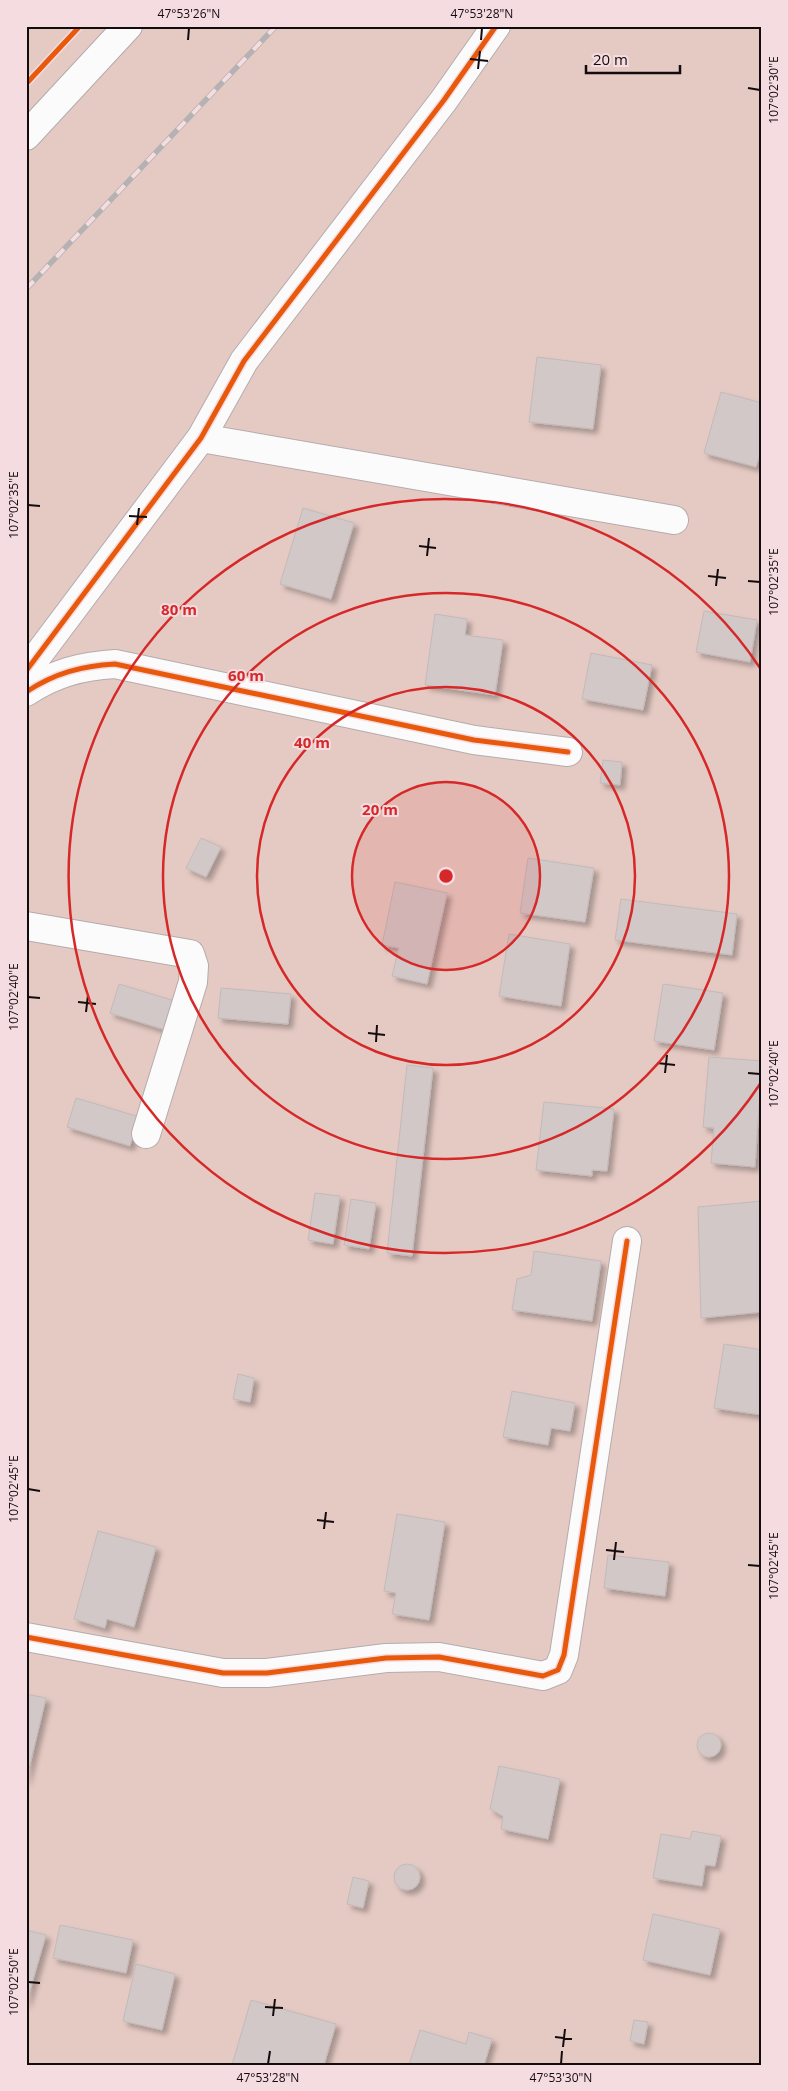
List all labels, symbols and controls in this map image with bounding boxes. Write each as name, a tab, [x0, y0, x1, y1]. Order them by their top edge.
text: 47°53'26"N	[158, 5, 220, 22]
text: 47°53'28"N	[451, 5, 513, 22]
scale bar	[586, 42, 679, 74]
text: 20 m	[593, 49, 628, 69]
text: 107°02'30"E	[765, 56, 782, 124]
text: 107°02'35"E	[5, 471, 22, 539]
text: 107°02'35"E	[765, 548, 782, 616]
text: 80 m	[161, 599, 197, 619]
text: 60 m	[228, 665, 264, 685]
text: 40 m	[294, 732, 330, 752]
text: 20 m	[362, 799, 398, 819]
centre of rings	[437, 867, 455, 885]
text: 107°02'40"E	[5, 963, 22, 1031]
text: 107°02'40"E	[765, 1040, 782, 1108]
text: 107°02'45"E	[5, 1455, 22, 1523]
text: 107°02'45"E	[765, 1532, 782, 1600]
text: 107°02'50"E	[5, 1948, 22, 2016]
text: 47°53'28"N	[237, 2069, 299, 2086]
text: 47°53'30"N	[530, 2069, 592, 2086]

